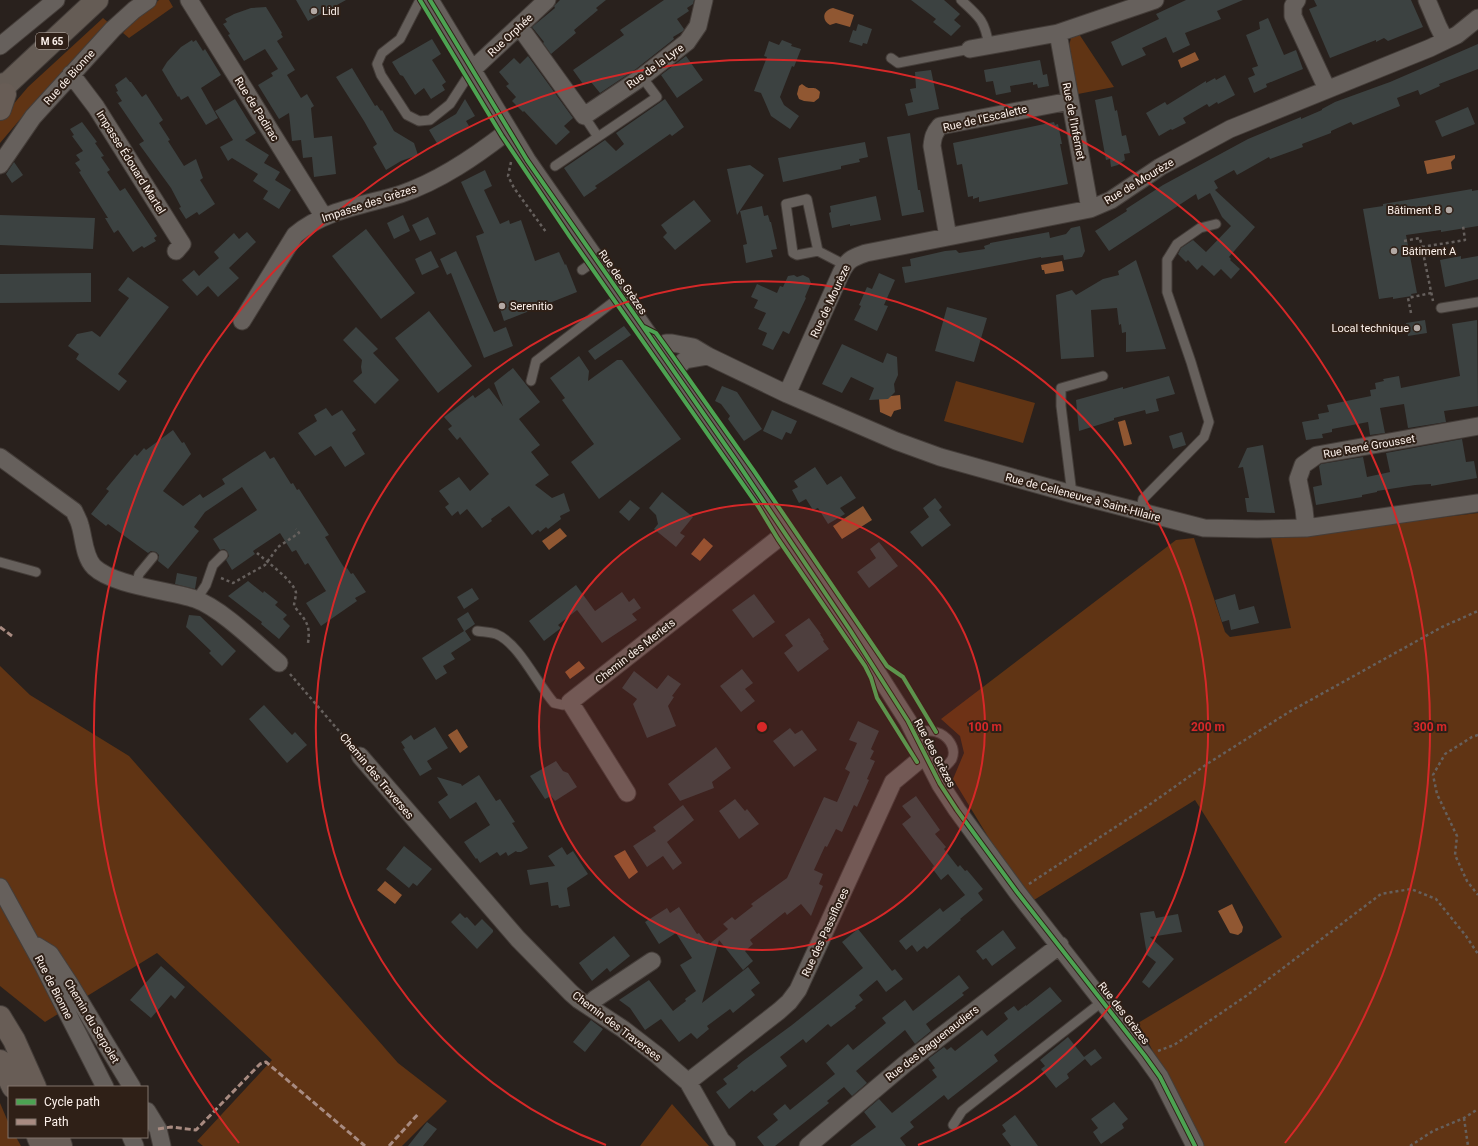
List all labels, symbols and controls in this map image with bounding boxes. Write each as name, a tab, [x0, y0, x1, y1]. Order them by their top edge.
place label: Lidl	[322, 5, 339, 18]
marker: Lidl	[309, 6, 319, 16]
street label: Rue Orphée	[485, 11, 536, 59]
road number: M 65	[36, 33, 68, 49]
street label: Rue de la Lyre	[624, 41, 687, 91]
street label: Rue de Bionne	[41, 47, 98, 108]
street label: Rue de Padirac	[232, 75, 282, 144]
street label: Rue de l'Infernet	[1060, 81, 1087, 161]
street label: Rue de l'Escalette	[942, 102, 1029, 134]
street label: Impasse Édouard Martel	[93, 108, 168, 216]
street label: Rue de Mourèze	[1102, 155, 1177, 207]
street label: Impasse des Grèzes	[320, 182, 419, 225]
place label: Bâtiment B	[1387, 204, 1441, 217]
marker: Bâtiment B	[1444, 205, 1454, 215]
place label: Bâtiment A	[1402, 245, 1457, 258]
marker: Bâtiment A	[1389, 246, 1399, 256]
street label: Rue des Grèzes	[596, 248, 650, 317]
street label: Rue de Mourèze	[808, 263, 853, 340]
place label: Serenitio	[510, 300, 553, 313]
marker: Serenitio	[497, 301, 507, 311]
place label: Local technique	[1332, 322, 1409, 335]
marker: Local technique	[1412, 323, 1422, 333]
street label: Rue René Grousset	[1322, 432, 1416, 461]
street label: Rue de Celleneuve à Saint-Hilaire	[1004, 470, 1162, 525]
street label: Chemin des Merlets	[593, 616, 678, 687]
street label: Rue des Grèzes	[911, 717, 958, 790]
centre of rings	[755, 720, 769, 734]
text: 100 m	[968, 720, 1002, 734]
text: 200 m	[1191, 720, 1225, 734]
text: 300 m	[1413, 720, 1447, 734]
street label: Chemin des Traverses	[337, 731, 417, 822]
street label: Rue des Passiflores	[799, 885, 852, 979]
street label: Rue de Bionne	[32, 953, 75, 1021]
street label: Chemin du Serpolet	[61, 977, 122, 1066]
street label: Rue des Grèzes	[1095, 979, 1152, 1047]
street label: Chemin des Traverses	[570, 989, 664, 1064]
street label: Rue des Baguenaudiers	[883, 1003, 982, 1084]
legend	[8, 1086, 148, 1138]
text: Cycle path	[44, 1095, 100, 1109]
text: Path	[44, 1115, 69, 1129]

